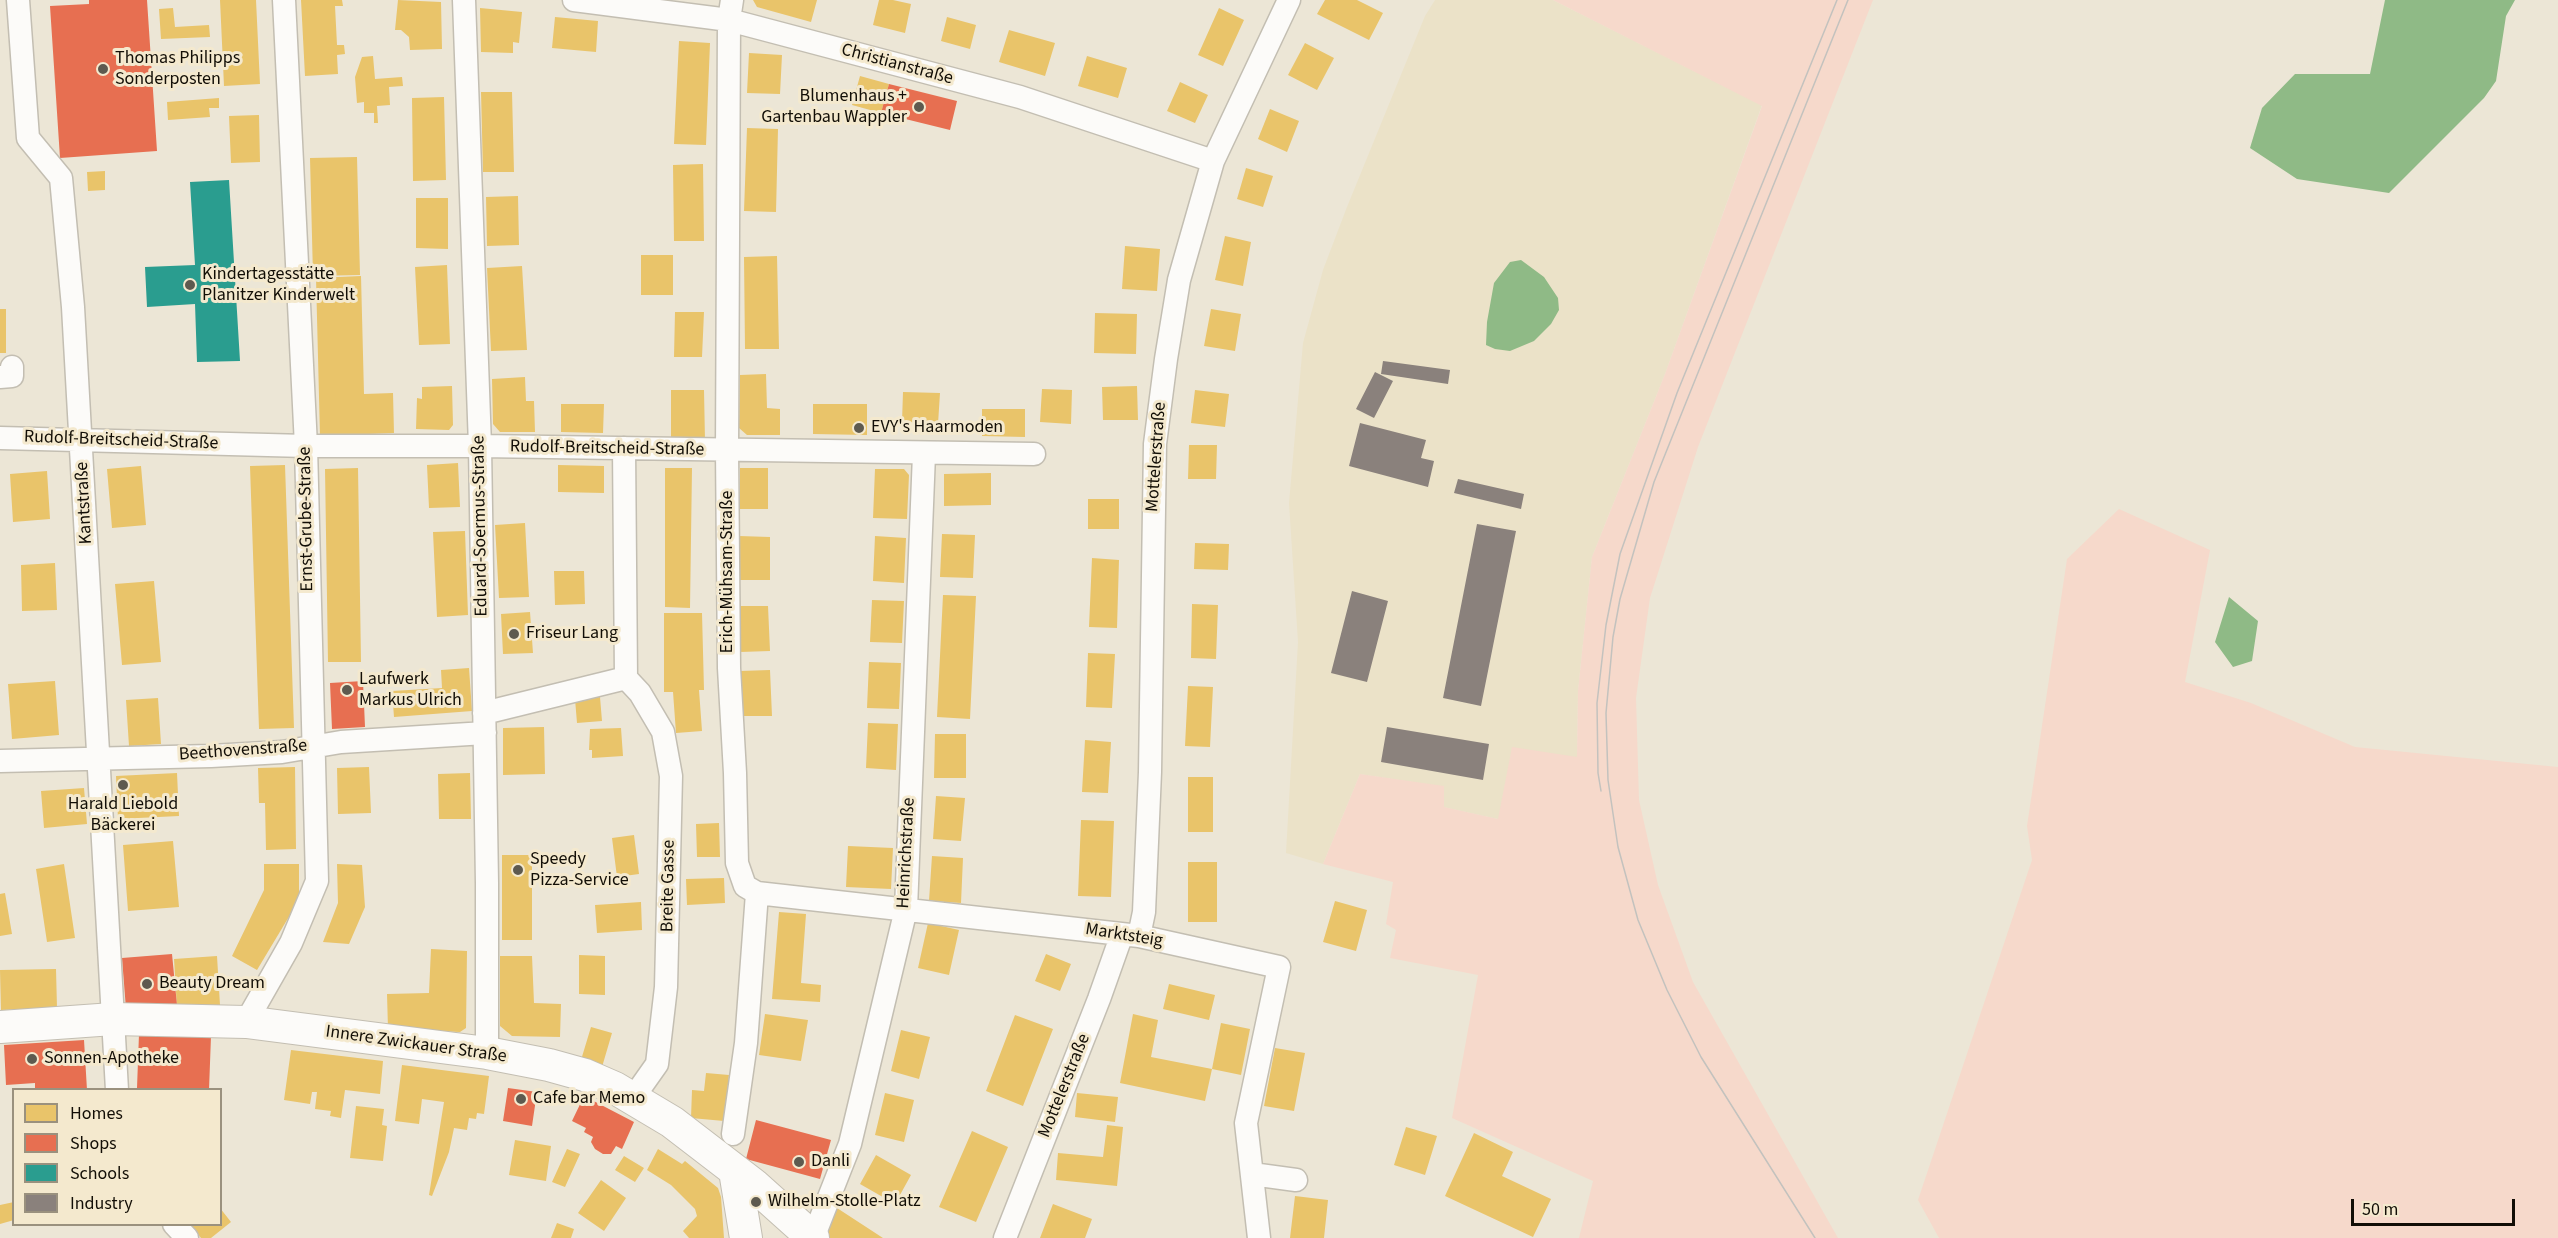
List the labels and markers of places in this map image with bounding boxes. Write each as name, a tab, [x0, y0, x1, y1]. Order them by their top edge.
place label: Thomas Philipps Sonderposten	[115, 48, 240, 90]
marker: Thomas Philipps Sonderposten	[96, 62, 110, 76]
place label: Blumenhaus + Gartenbau Wappler	[761, 86, 907, 128]
marker: Blumenhaus + Gartenbau Wappler	[912, 100, 926, 114]
place label: Kindertagesstätte Planitzer Kinderwelt	[202, 264, 355, 306]
marker: Kindertagesstätte Planitzer Kinderwelt	[183, 278, 197, 292]
place label: EVY's Haarmoden	[871, 417, 1003, 439]
marker: EVY's Haarmoden	[852, 421, 866, 435]
place label: Friseur Lang	[526, 623, 618, 645]
marker: Friseur Lang	[507, 627, 521, 641]
place label: Laufwerk Markus Ulrich	[359, 669, 462, 712]
marker: Laufwerk Markus Ulrich	[340, 683, 354, 697]
marker: Harald Liebold Bäckerei	[116, 778, 130, 792]
place label: Harald Liebold Bäckerei	[68, 794, 178, 836]
place label: Speedy Pizza-Service	[530, 849, 629, 892]
marker: Speedy Pizza-Service	[511, 863, 525, 877]
place label: Beauty Dream	[159, 973, 265, 995]
marker: Beauty Dream	[140, 977, 154, 991]
place label: Sonnen-Apotheke	[44, 1048, 179, 1070]
marker: Sonnen-Apotheke	[25, 1052, 39, 1066]
place label: Cafe bar Memo	[533, 1088, 645, 1110]
marker: Cafe bar Memo	[514, 1092, 528, 1106]
place label: Danli	[811, 1151, 850, 1173]
marker: Danli	[792, 1155, 806, 1169]
place label: Wilhelm-Stolle-Platz	[768, 1191, 921, 1213]
marker: Wilhelm-Stolle-Platz	[749, 1195, 763, 1209]

